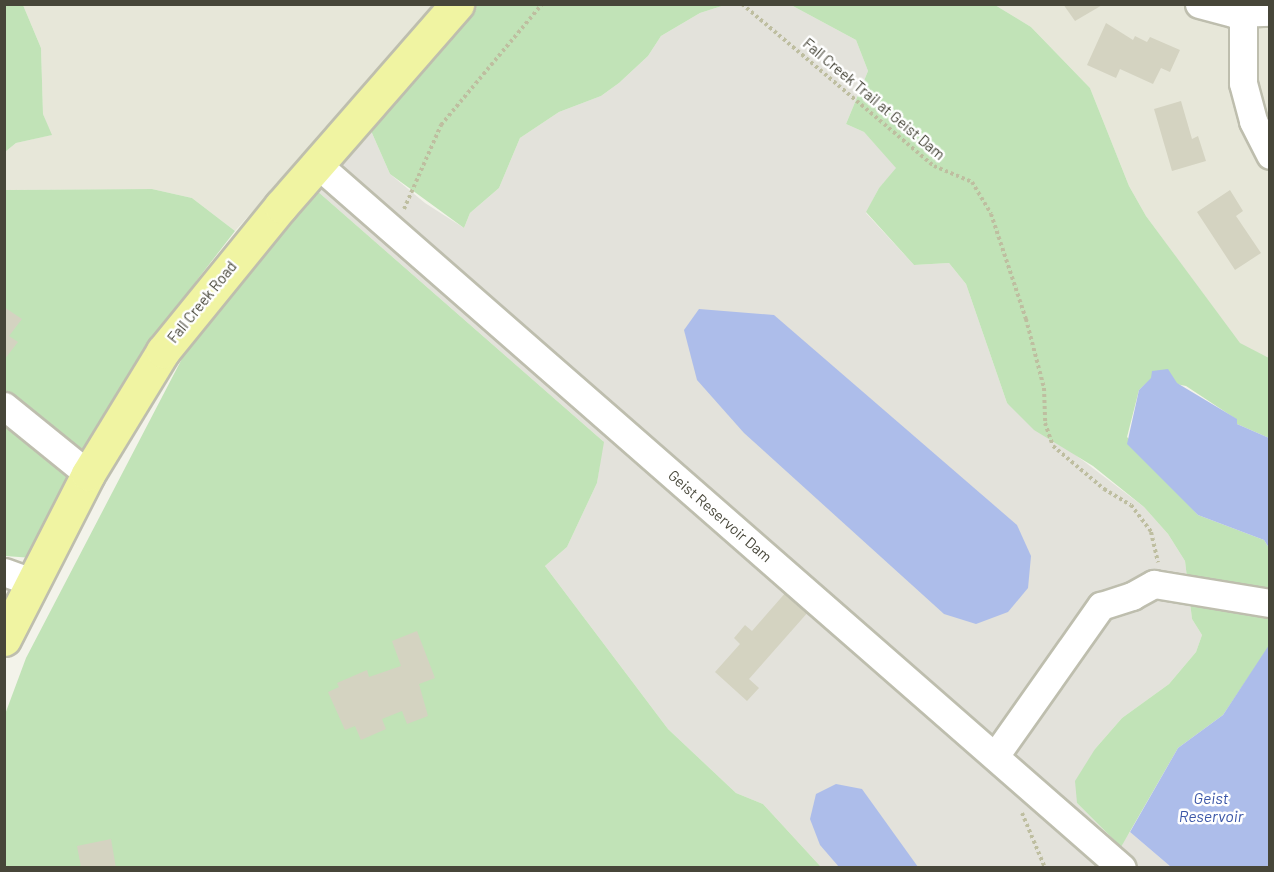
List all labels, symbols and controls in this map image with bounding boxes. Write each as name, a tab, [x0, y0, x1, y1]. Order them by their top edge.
street label: Fall Creek Trail at Geist Dam	[799, 34, 949, 164]
street label: Fall Creek Road	[164, 258, 240, 346]
street label: Geist Reservoir Dam	[665, 466, 775, 566]
water label: Geist Reservoir	[1179, 788, 1243, 826]

